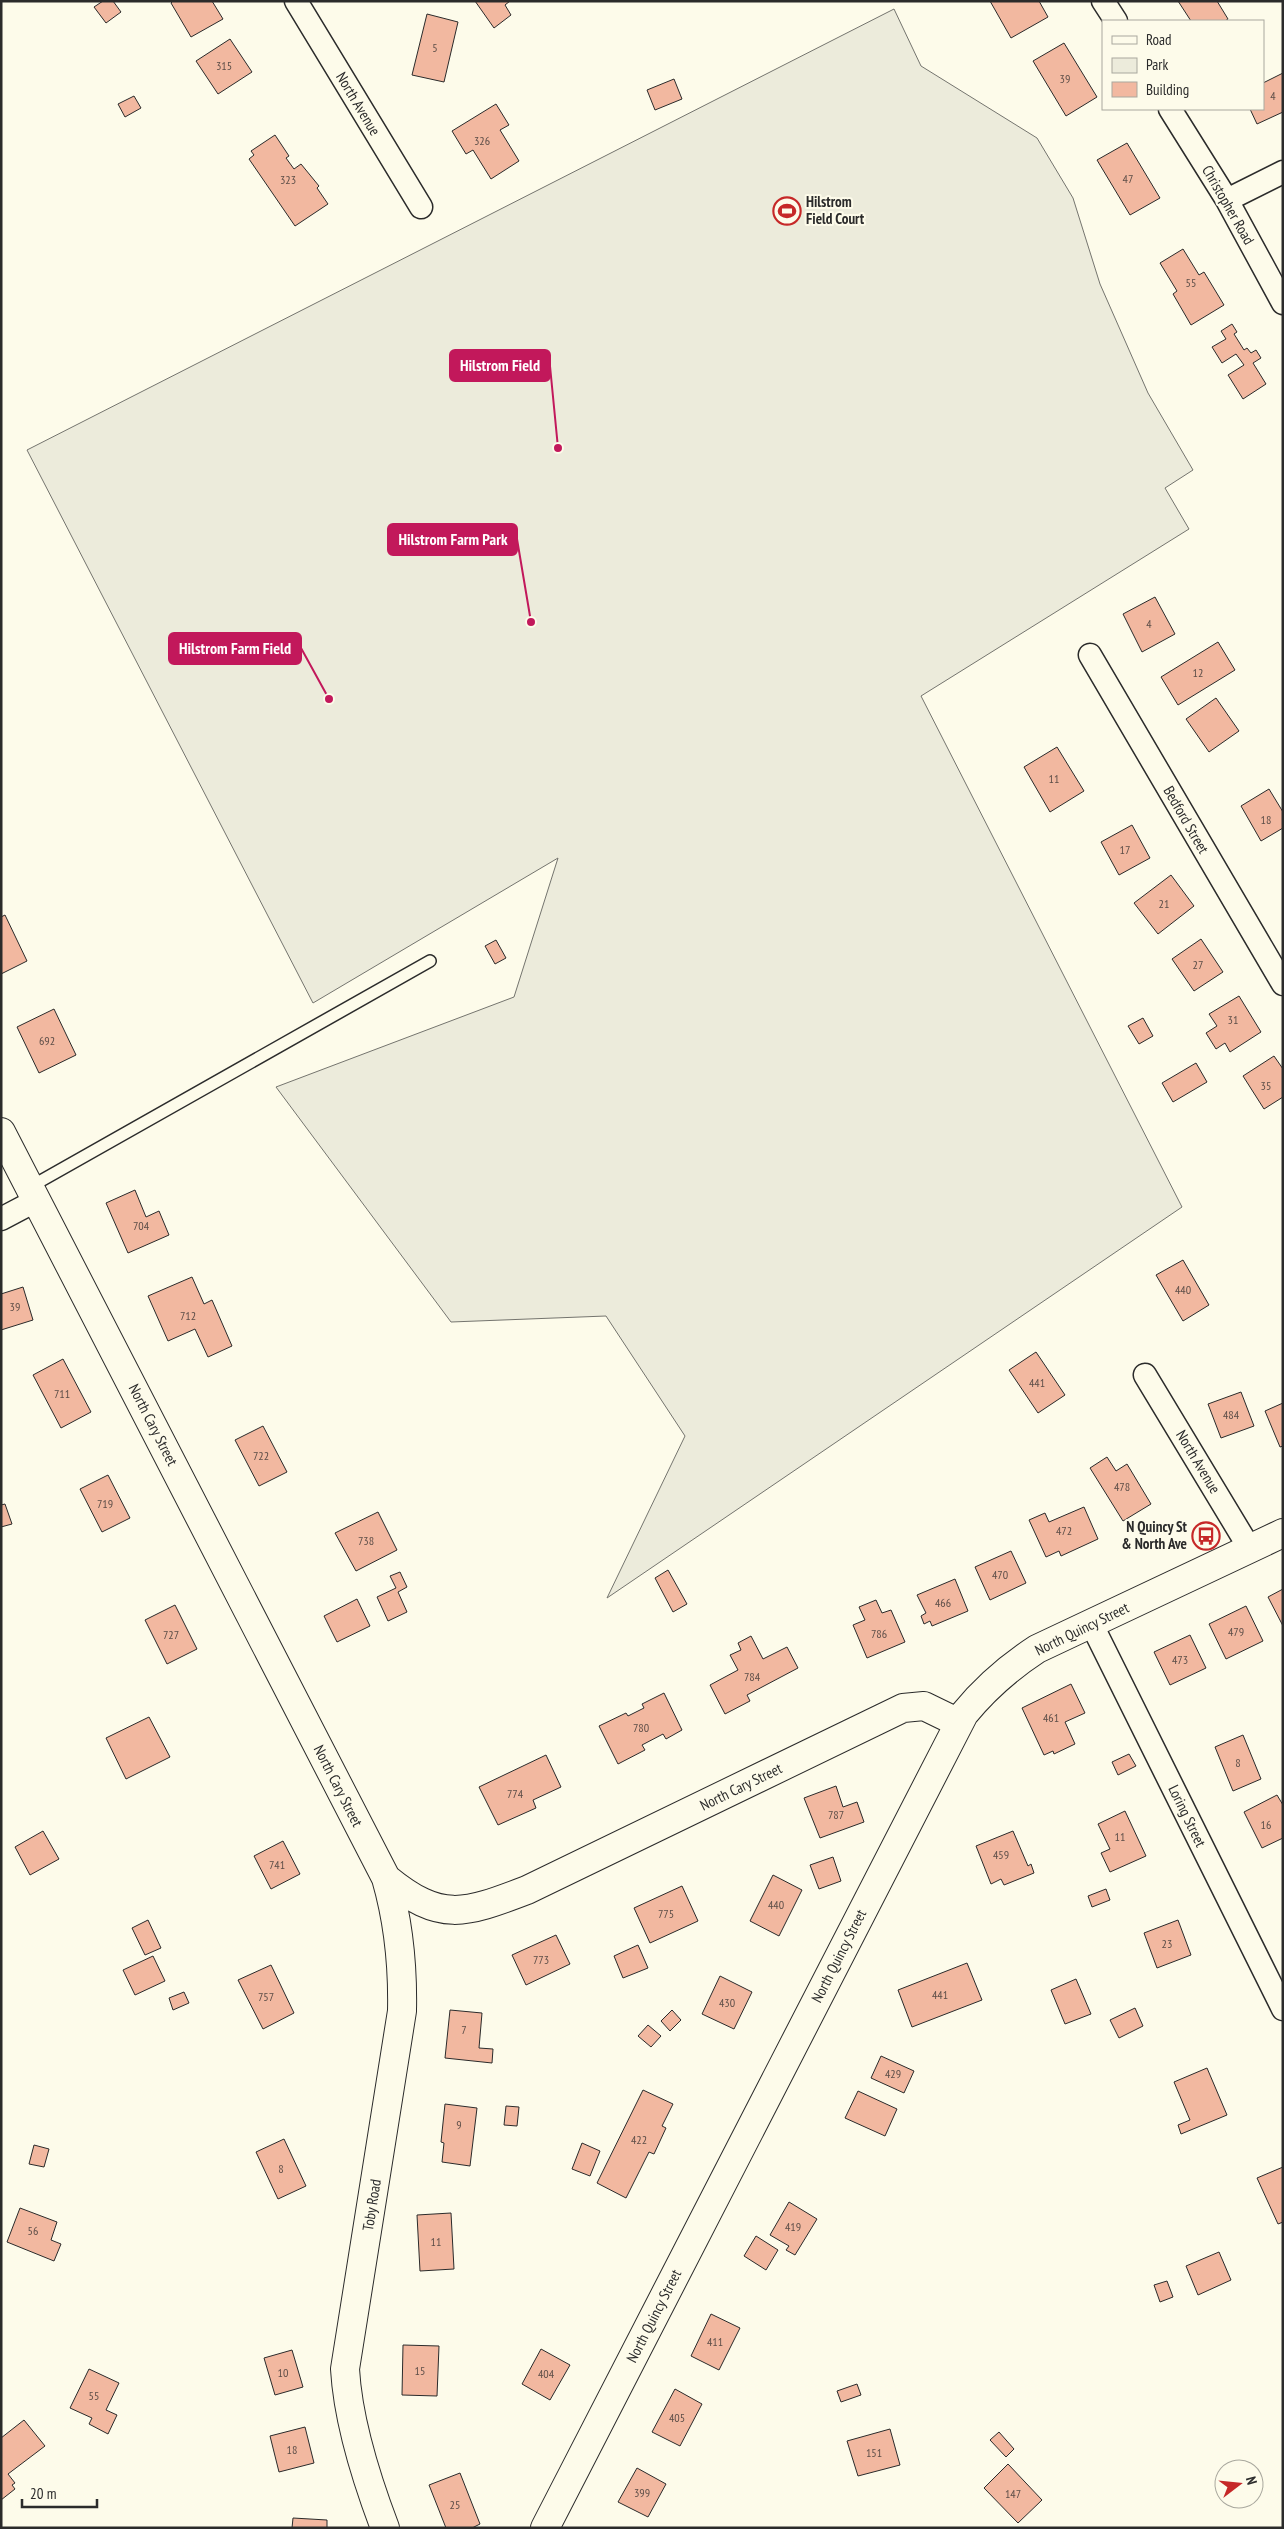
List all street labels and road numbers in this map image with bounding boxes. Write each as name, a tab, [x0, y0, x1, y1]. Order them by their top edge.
street label: North Avenue	[332, 69, 385, 139]
street label: Christopher Road	[1198, 162, 1259, 248]
street label: Bedford Street	[1160, 783, 1213, 857]
street label: North Cary Street	[125, 1381, 182, 1469]
street label: North Avenue	[1172, 1427, 1225, 1497]
street label: North Quincy Street	[1032, 1598, 1132, 1659]
street label: North Cary Street	[310, 1742, 367, 1830]
street label: North Cary Street	[697, 1758, 785, 1815]
street label: Loring Street	[1164, 1782, 1211, 1850]
street label: North Quincy Street	[807, 1906, 870, 2006]
street label: Toby Road	[358, 2178, 385, 2232]
street label: North Quincy Street	[622, 2266, 685, 2366]

